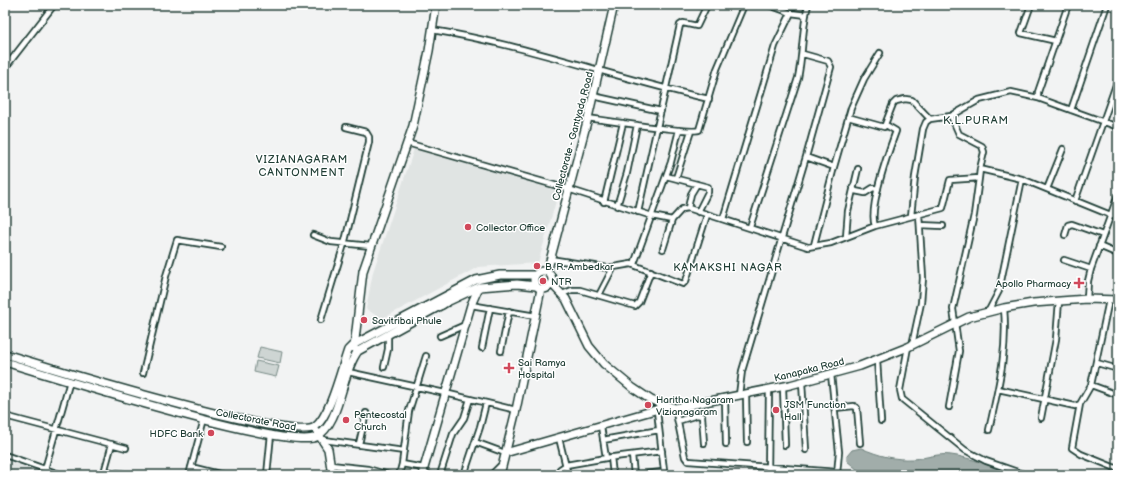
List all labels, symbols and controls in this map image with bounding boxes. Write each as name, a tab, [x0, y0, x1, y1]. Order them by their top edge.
street label: Collectorate - Gantyada Road	[550, 70, 596, 202]
district label: K.L.PURAM	[943, 114, 1009, 127]
district label: VIZIANAGARAM CANTONMENT	[256, 153, 348, 179]
marker: Collector Office	[463, 222, 473, 232]
place label: Collector Office	[476, 222, 545, 234]
marker: B. R. Ambedkar	[532, 261, 542, 271]
place label: B. R. Ambedkar	[545, 261, 614, 273]
district label: KAMAKSHI NAGAR	[673, 261, 783, 274]
marker: NTR	[538, 276, 548, 286]
place label: NTR	[551, 276, 572, 288]
place label: Apollo Pharmacy	[996, 278, 1071, 290]
marker: Apollo Pharmacy	[1074, 278, 1084, 288]
marker: Savitribai Phule	[359, 315, 369, 325]
place label: Savitribai Phule	[372, 315, 442, 327]
street label: Kanapaka Road	[773, 355, 846, 385]
place label: Sai Ramya Hospital	[518, 357, 566, 381]
marker: Sai Ramya Hospital	[503, 362, 515, 374]
place label: Haritha Nagaram Vizianagaram	[656, 394, 734, 418]
place label: JSM Function Hall	[784, 399, 846, 423]
marker: Haritha Nagaram Vizianagaram	[643, 400, 653, 410]
marker: JSM Function Hall	[771, 405, 781, 415]
street label: Collectorate Road	[215, 406, 297, 434]
place label: Pentecostal Church	[354, 409, 407, 433]
marker: Pentecostal Church	[341, 415, 351, 425]
place label: HDFC Bank	[150, 428, 203, 440]
marker: HDFC Bank	[206, 428, 216, 438]

